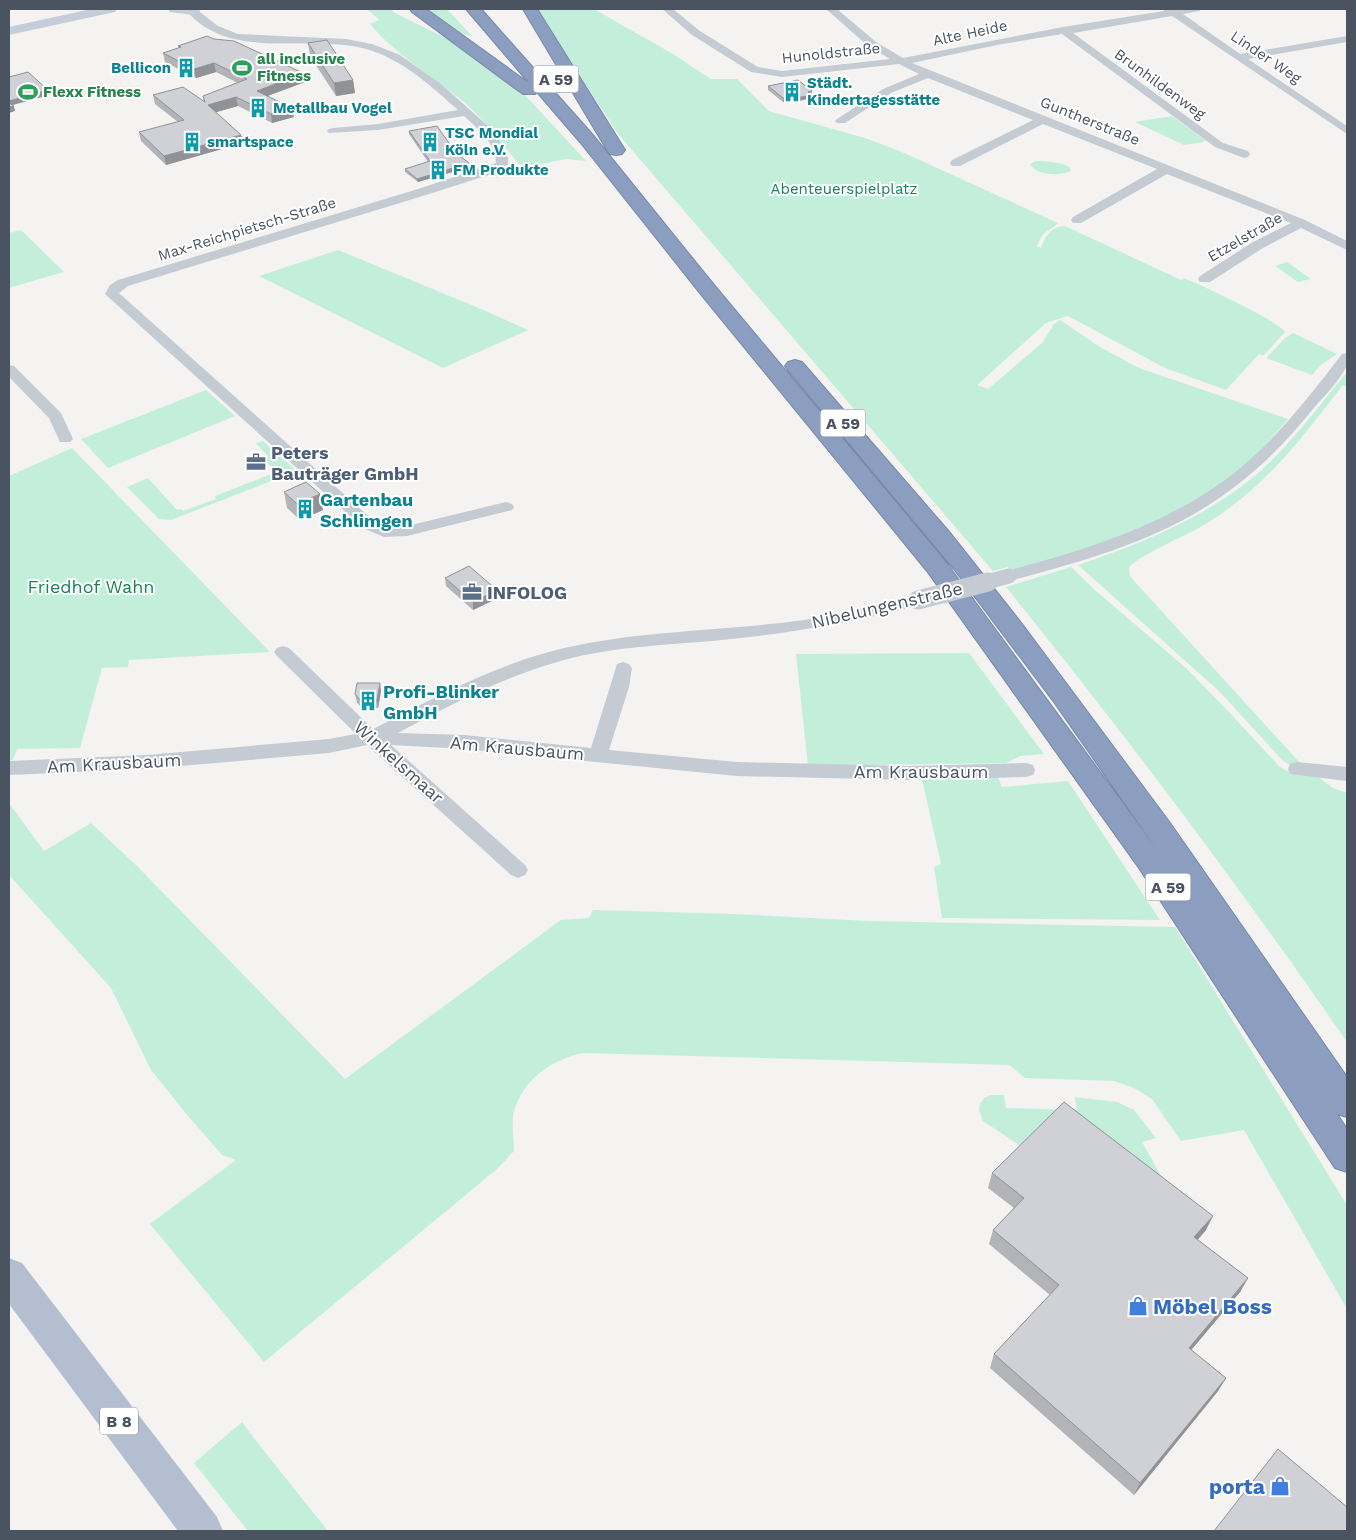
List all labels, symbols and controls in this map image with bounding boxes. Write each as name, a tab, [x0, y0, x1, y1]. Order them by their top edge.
street label: Alte Heide	[931, 16, 1009, 50]
street label: Linder Weg	[1227, 27, 1305, 87]
street label: Hunoldstraße	[781, 39, 881, 67]
street label: Brunhildenweg	[1111, 45, 1209, 123]
place label: all inclusive Fitness	[257, 50, 346, 85]
building icon: Bellicon	[175, 57, 197, 79]
sports icon: all inclusive Fitness	[231, 57, 253, 79]
place label: Bellicon	[111, 59, 171, 77]
road number: A 59	[534, 66, 578, 92]
place label: Städt. Kindertagesstätte	[807, 74, 941, 109]
sports icon: Flexx Fitness	[17, 81, 39, 103]
building icon: Städt. Kindertagesstätte	[781, 81, 803, 103]
place label: Flexx Fitness	[43, 83, 141, 101]
street label: Guntherstraße	[1038, 93, 1142, 149]
building icon: Metallbau Vogel	[247, 97, 269, 119]
place label: Metallbau Vogel	[273, 99, 392, 117]
place label: TSC Mondial Köln e.V.	[445, 124, 538, 159]
building icon: smartspace	[181, 131, 203, 153]
building icon: TSC Mondial Köln e.V.	[419, 131, 441, 153]
place label: smartspace	[207, 133, 294, 151]
building icon: FM Produkte	[427, 159, 449, 181]
place label: FM Produkte	[453, 161, 549, 179]
park label: Abenteuerspielplatz	[771, 180, 917, 198]
street label: Max-Reichpietsch-Straße	[156, 193, 338, 265]
street label: Etzelstraße	[1204, 208, 1286, 266]
road number: A 59	[820, 409, 866, 436]
place label: Peters Bauträger GmbH	[271, 442, 419, 484]
office icon: Peters Bauträger GmbH	[245, 451, 267, 473]
place label: Gartenbau Schlimgen	[320, 489, 413, 531]
building icon: Gartenbau Schlimgen	[294, 498, 316, 520]
park label: Friedhof Wahn	[28, 576, 154, 597]
street label: Nibelungenstraße	[809, 577, 965, 633]
office icon: INFOLOG	[461, 581, 483, 603]
place label: INFOLOG	[487, 582, 567, 603]
place label: Profi-Blinker GmbH	[383, 681, 499, 723]
building icon: Profi-Blinker GmbH	[357, 690, 379, 712]
street label: Winkelsmaar	[350, 716, 448, 808]
street label: Am Krausbaum	[449, 732, 585, 764]
street label: Am Krausbaum	[46, 749, 182, 777]
street label: Am Krausbaum	[854, 761, 988, 782]
road number: A 59	[1146, 874, 1190, 900]
place label: Möbel Boss	[1153, 1294, 1272, 1319]
shop icon: Möbel Boss	[1127, 1295, 1149, 1317]
road number: B 8	[100, 1408, 138, 1434]
place label: porta	[1209, 1474, 1266, 1499]
shop icon: porta	[1269, 1475, 1291, 1497]

